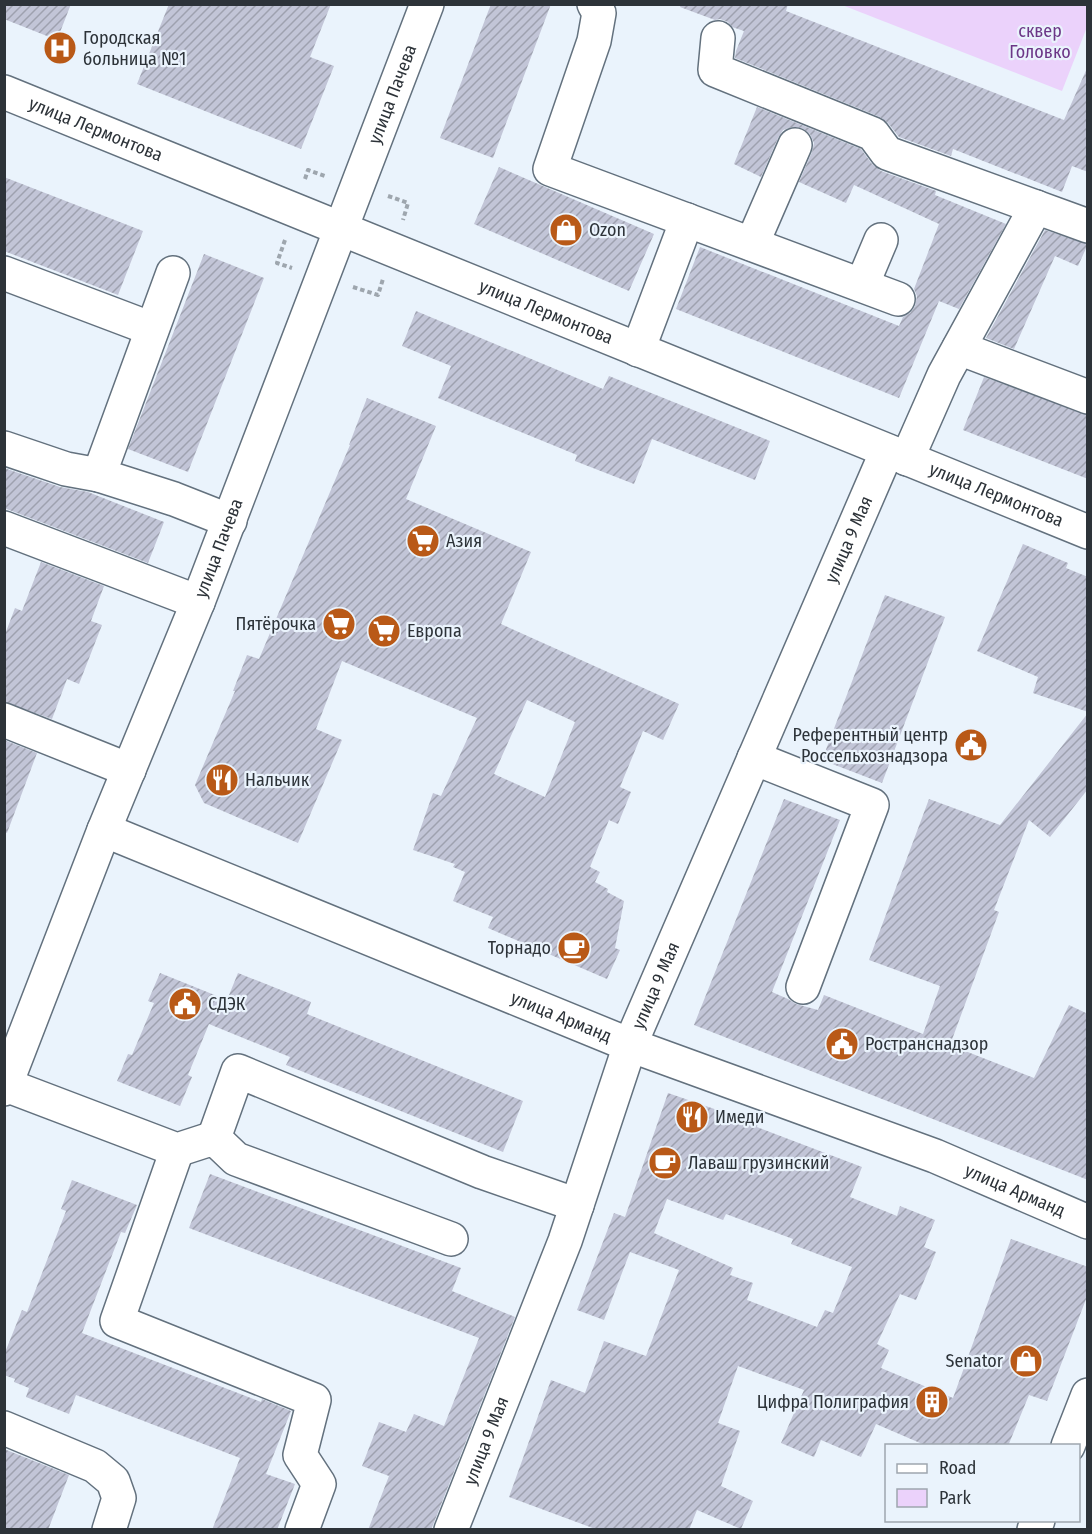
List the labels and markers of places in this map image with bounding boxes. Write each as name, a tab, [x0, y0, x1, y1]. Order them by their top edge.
place label: Городская больница №1	[83, 27, 186, 70]
hospital icon: Городская больница №1	[42, 30, 78, 66]
shop icon: Ozon	[548, 212, 584, 248]
place label: Ozon	[589, 219, 626, 241]
supermarket icon: Азия	[405, 523, 441, 559]
place label: Азия	[446, 530, 482, 552]
supermarket icon: Пятёрочка	[321, 606, 357, 642]
place label: Пятёрочка	[236, 613, 316, 635]
supermarket icon: Европа	[366, 613, 402, 649]
place label: Европа	[407, 620, 462, 642]
place label: Референтный центр Россельхознадзора	[793, 724, 948, 767]
public building icon: Референтный центр Россельхознадзора	[953, 727, 989, 763]
restaurant icon: Нальчик	[204, 762, 240, 798]
place label: Нальчик	[245, 769, 310, 791]
cafe icon: Торнадо	[556, 930, 592, 966]
place label: Торнадо	[488, 937, 551, 959]
public building icon: СДЭК	[167, 986, 203, 1022]
place label: СДЭК	[208, 993, 246, 1015]
public building icon: Ространснадзор	[824, 1026, 860, 1062]
place label: Ространснадзор	[865, 1033, 988, 1055]
restaurant icon: Имеди	[674, 1099, 710, 1135]
place label: Имеди	[715, 1106, 764, 1128]
cafe icon: Лаваш грузинский	[647, 1145, 683, 1181]
place label: Лаваш грузинский	[688, 1152, 829, 1174]
shop icon: Senator	[1008, 1343, 1044, 1379]
place label: Senator	[946, 1350, 1004, 1372]
building icon: Цифра Полиграфия	[914, 1384, 950, 1420]
place label: Цифра Полиграфия	[757, 1391, 909, 1413]

